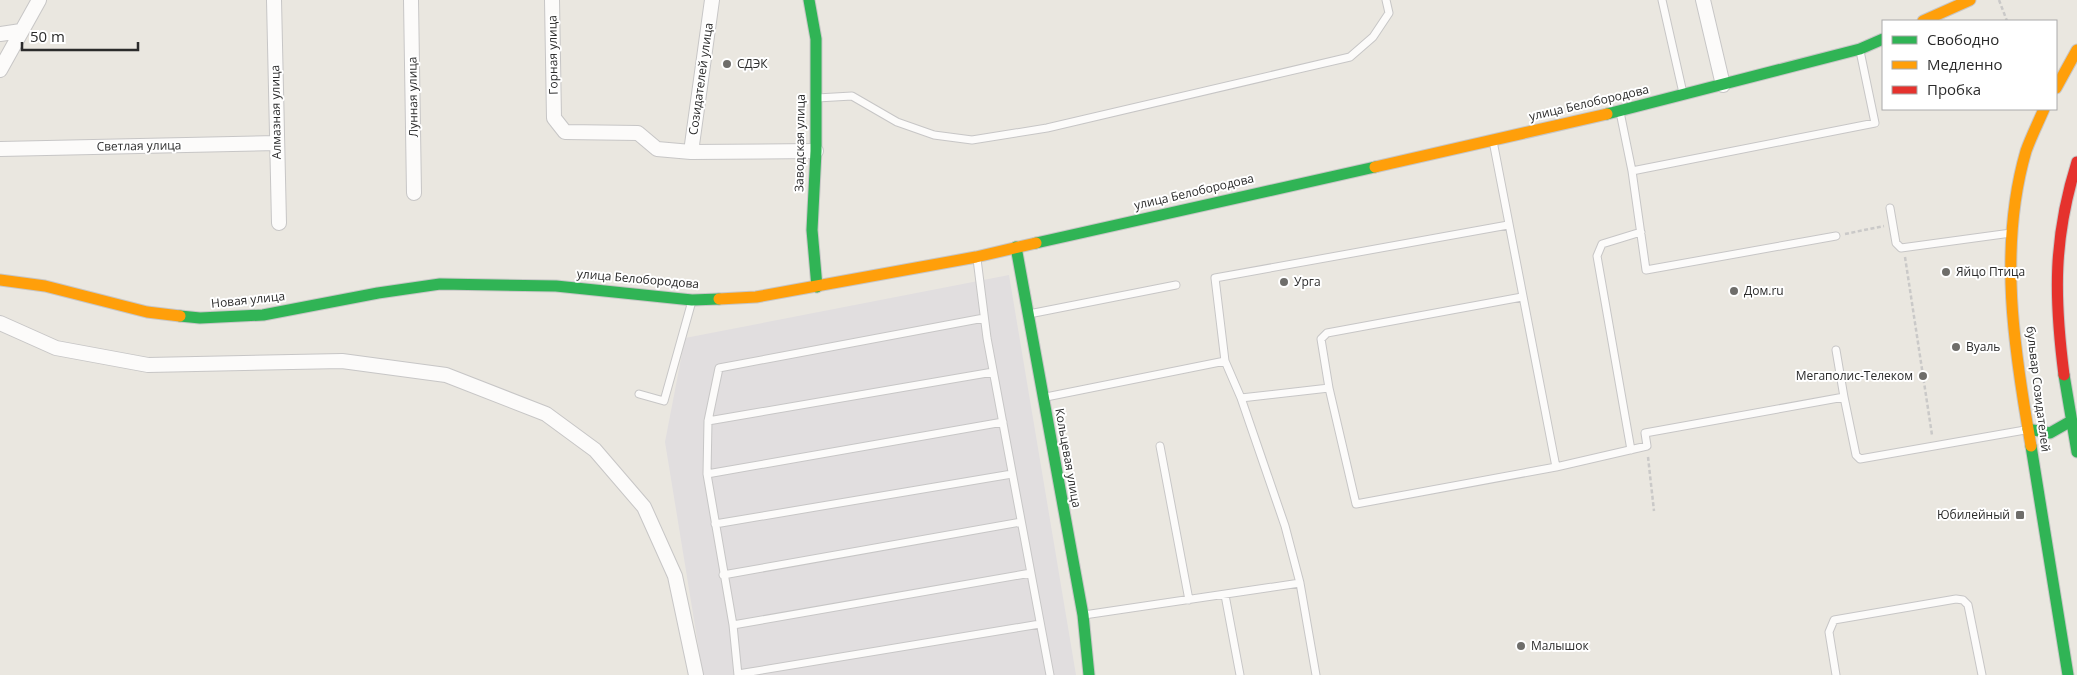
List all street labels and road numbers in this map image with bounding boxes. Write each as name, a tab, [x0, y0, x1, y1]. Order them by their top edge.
street label: Горная улица	[543, 15, 562, 95]
street label: Созидателей улица	[684, 22, 717, 136]
street label: Лунная улица	[403, 56, 422, 138]
street label: Алмазная улица	[266, 65, 285, 159]
street label: улица Белобородова	[1527, 80, 1651, 125]
street label: Заводская улица	[790, 94, 809, 192]
street label: Светлая улица	[96, 136, 182, 155]
street label: улица Белобородова	[1132, 169, 1256, 214]
street label: улица Белобородова	[576, 265, 700, 292]
street label: Новая улица	[210, 287, 286, 312]
street label: бульвар Созидателей	[2022, 325, 2055, 453]
street label: Кольцевая улица	[1051, 407, 1086, 509]

